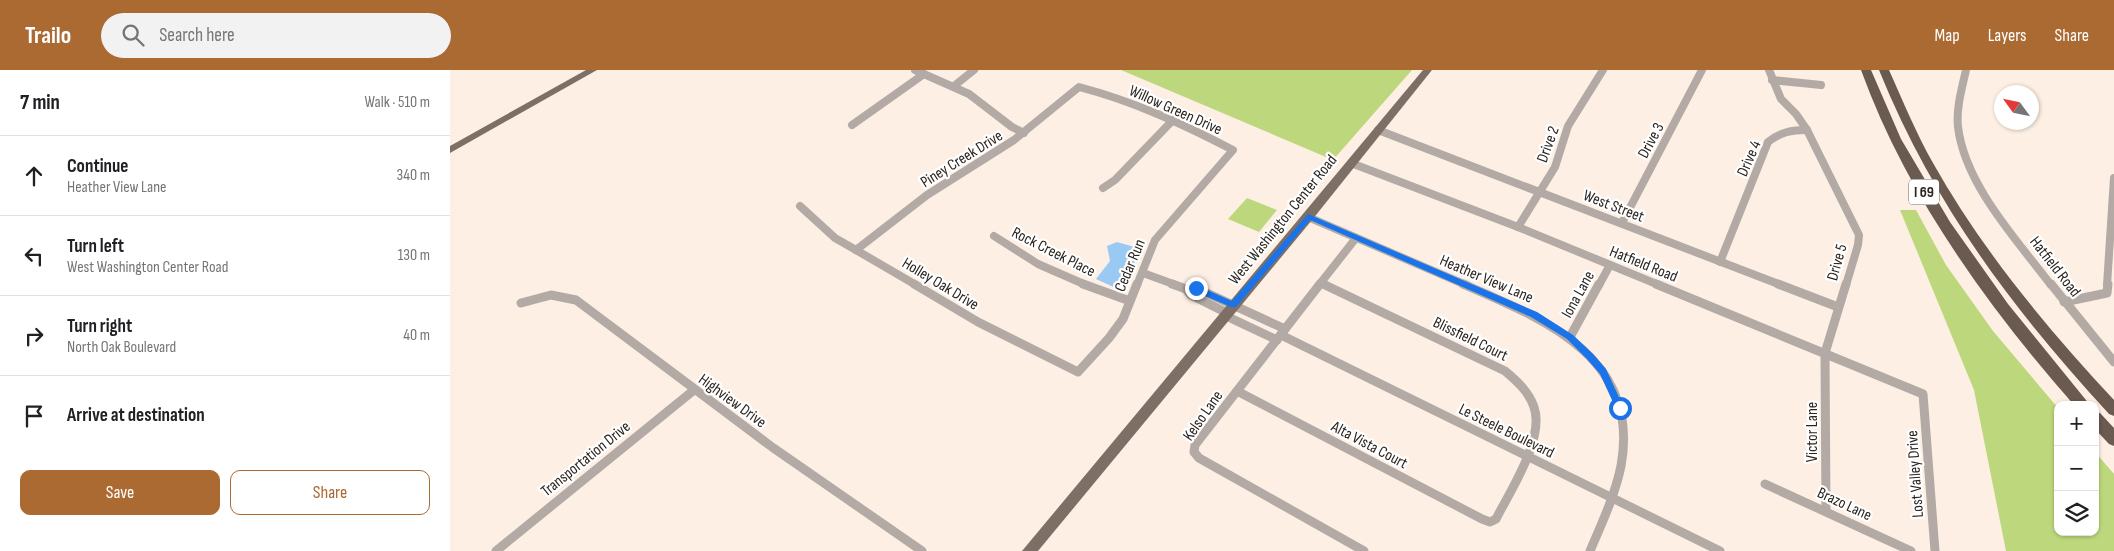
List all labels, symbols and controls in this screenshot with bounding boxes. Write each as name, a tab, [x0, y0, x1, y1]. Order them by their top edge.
search box	[101, 13, 451, 58]
text: Trailo	[25, 21, 71, 50]
icon: search	[119, 21, 147, 49]
text: Search here	[159, 24, 235, 47]
text: Map	[1935, 25, 1960, 46]
text: Layers	[1988, 25, 2027, 46]
text: Share	[2055, 25, 2089, 46]
street label: Willow Green Drive	[1126, 81, 1225, 139]
north arrow	[1994, 85, 2039, 130]
text: 7 min	[20, 90, 60, 115]
text: Walk · 510 m	[365, 93, 430, 112]
street label: Drive 3	[1634, 120, 1668, 162]
street label: Drive 2	[1533, 124, 1564, 165]
street label: Piney Creek Drive	[917, 127, 1006, 192]
street label: Drive 4	[1733, 137, 1766, 179]
street label: West Washington Center Road	[1225, 151, 1341, 289]
text: Continue	[67, 155, 128, 178]
icon: ahead	[20, 162, 48, 190]
text: 340 m	[397, 166, 430, 185]
text: Heather View Lane	[67, 178, 166, 197]
road number: I 69	[1909, 180, 1939, 204]
street label: West Street	[1580, 186, 1647, 227]
street label: Rock Creek Place	[1008, 223, 1098, 281]
street label: Hatfield Road	[2025, 233, 2084, 301]
text: Turn left	[67, 235, 124, 258]
street label: Cedar Run	[1111, 237, 1150, 295]
icon: left	[20, 242, 48, 270]
street label: Hatfield Road	[1607, 242, 1680, 287]
street label: Drive 5	[1823, 242, 1852, 283]
text: 130 m	[398, 246, 430, 265]
street label: Heather View Lane	[1437, 251, 1536, 308]
street label: Holley Oak Drive	[898, 254, 982, 315]
text: West Washington Center Road	[67, 258, 228, 277]
street label: Iona Lane	[1558, 268, 1599, 322]
route end	[1185, 277, 1208, 300]
street label: Blissfield Court	[1430, 313, 1511, 366]
text: Turn right	[67, 315, 132, 338]
icon: right	[20, 322, 48, 350]
text: 40 m	[403, 326, 430, 345]
text: North Oak Boulevard	[67, 338, 176, 357]
street label: Highview Drive	[694, 370, 770, 432]
street label: Kelso Lane	[1179, 387, 1227, 445]
route start	[1609, 397, 1632, 420]
street label: Le Steele Boulevard	[1455, 400, 1557, 463]
map controls	[2054, 401, 2099, 536]
button: +	[2054, 401, 2099, 446]
icon: arrive	[20, 402, 48, 430]
street label: Victor Lane	[1803, 402, 1822, 462]
text: Arrive at destination	[67, 404, 205, 427]
street label: Transportation Drive	[538, 417, 634, 501]
street label: Alta Vista Court	[1327, 417, 1411, 473]
street label: Lost Valley Drive	[1903, 430, 1928, 518]
button: −	[2054, 446, 2099, 491]
button: Save	[20, 470, 220, 515]
button: Share	[230, 470, 430, 515]
street label: Brazo Lane	[1814, 484, 1875, 525]
button: layers	[2054, 491, 2099, 536]

